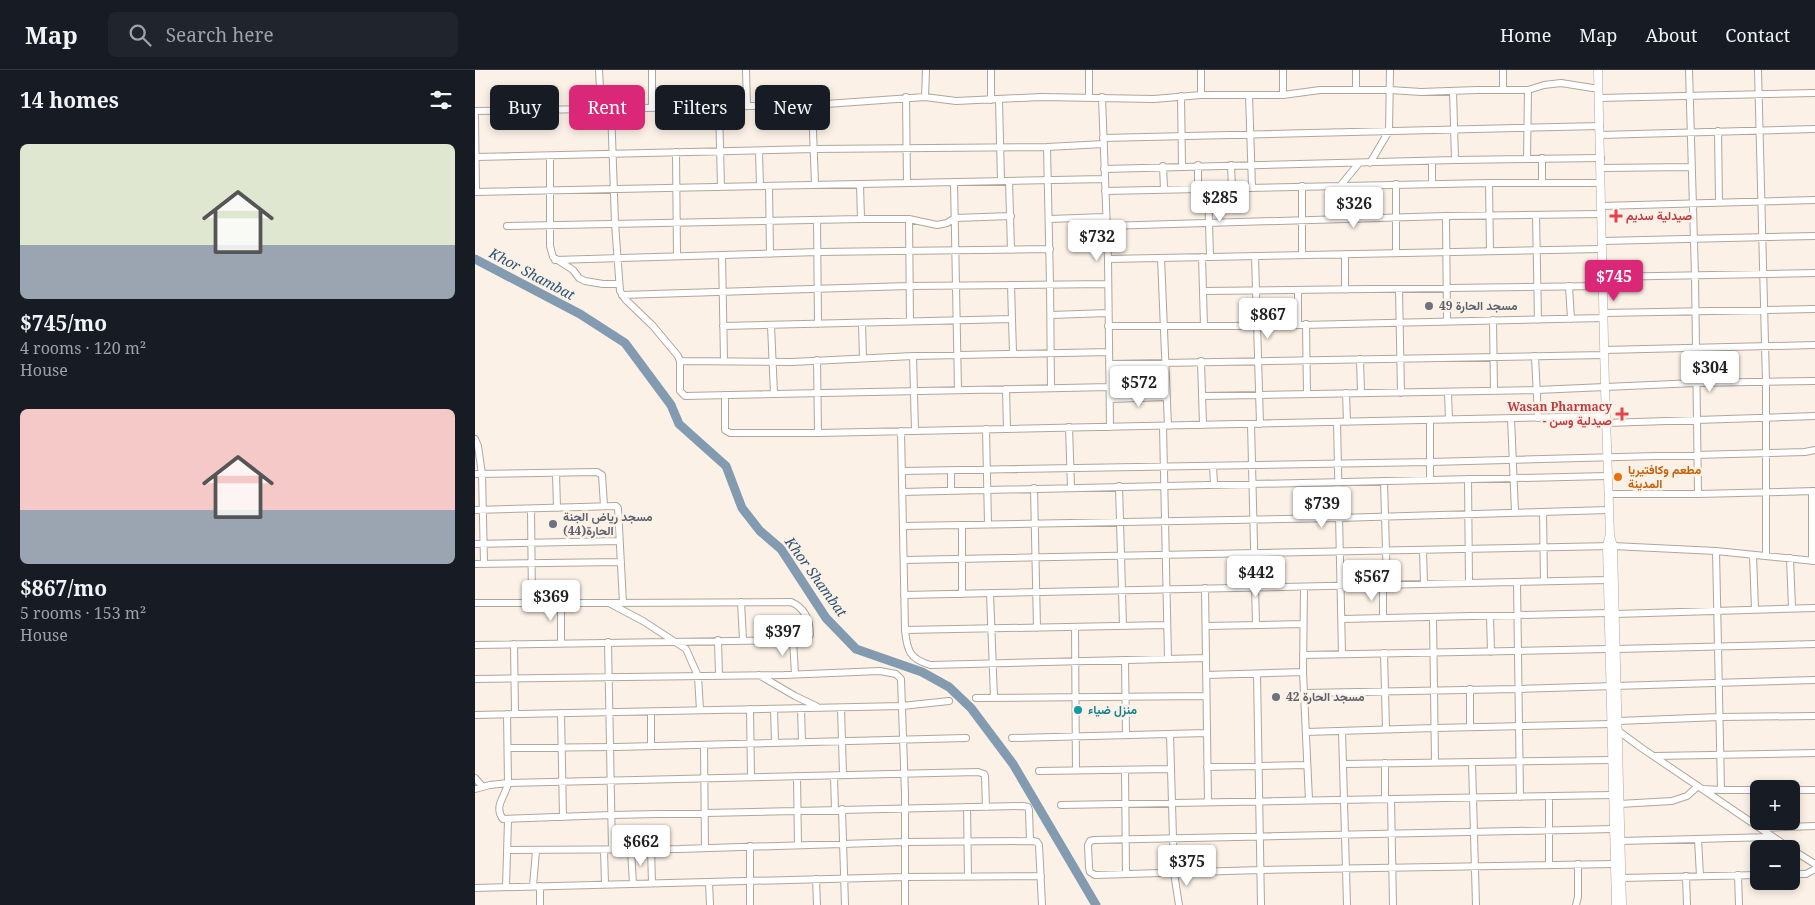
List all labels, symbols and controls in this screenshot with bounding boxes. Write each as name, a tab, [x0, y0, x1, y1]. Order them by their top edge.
search box	[108, 12, 458, 57]
text: Map	[25, 18, 78, 51]
icon: search	[126, 21, 154, 49]
text: Search here	[166, 22, 274, 48]
text: Home	[1500, 23, 1551, 47]
text: Map	[1579, 23, 1617, 47]
text: About	[1645, 23, 1697, 47]
text: Contact	[1725, 23, 1790, 47]
chip: Buy	[490, 85, 559, 130]
chip: Rent	[569, 85, 645, 130]
chip: Filters	[655, 85, 745, 130]
chip: New	[755, 85, 830, 130]
text: 14 homes	[20, 86, 119, 114]
icon: filters	[427, 86, 455, 114]
icon: home	[193, 177, 283, 267]
pin: $285	[1190, 180, 1250, 223]
text: $285	[1202, 186, 1238, 208]
pin: $326	[1324, 186, 1384, 229]
text: $326	[1336, 192, 1372, 214]
place label: صيدلية سديم	[1626, 207, 1692, 224]
marker: صيدلية سديم	[1610, 210, 1622, 222]
pin: $732	[1067, 220, 1127, 262]
text: $732	[1079, 225, 1115, 247]
water label: Khor Shambat	[485, 243, 579, 304]
pin: $745	[1584, 260, 1644, 302]
text: $745	[1596, 265, 1632, 287]
place label: مسجد الحارة 49	[1439, 297, 1518, 314]
pin: $867	[1238, 298, 1298, 340]
marker: مسجد الحارة 49	[1423, 300, 1435, 312]
text: $867	[1250, 303, 1286, 325]
text: $745/mo	[20, 309, 107, 337]
text: 4 rooms · 120 m²	[20, 337, 146, 359]
pin: $304	[1680, 350, 1740, 393]
text: $304	[1692, 356, 1728, 378]
text: House	[20, 359, 68, 381]
pin: $572	[1109, 366, 1169, 408]
text: $572	[1121, 371, 1157, 393]
place label: Wasan Pharmacy - صيدلية وسن	[1507, 398, 1612, 429]
marker: Wasan Pharmacy - صيدلية وسن	[1616, 408, 1628, 420]
icon: home	[193, 442, 283, 532]
place label: مطعم وكافتيريا المدينة	[1628, 461, 1702, 492]
marker: مطعم وكافتيريا المدينة	[1612, 471, 1624, 483]
pin: $739	[1292, 486, 1352, 529]
text: $739	[1304, 492, 1340, 514]
place label: مسجد رياض الجنة الحارة(44)	[563, 508, 653, 539]
marker: مسجد رياض الجنة الحارة(44)	[547, 518, 559, 530]
water label: Khor Shambat	[780, 532, 852, 621]
pin: $442	[1226, 556, 1286, 598]
pin: $567	[1342, 560, 1402, 602]
text: $442	[1238, 561, 1274, 583]
text: $567	[1354, 565, 1390, 587]
text: $867/mo	[20, 574, 107, 602]
pin: $369	[521, 580, 581, 622]
text: $369	[533, 585, 569, 607]
text: 5 rooms · 153 m²	[20, 602, 146, 624]
pin: $397	[753, 614, 813, 657]
text: $397	[765, 620, 801, 642]
text: House	[20, 624, 68, 646]
place label: مسجد الحارة 42	[1286, 688, 1365, 705]
marker: مسجد الحارة 42	[1270, 691, 1282, 703]
place label: منزل ضياء	[1088, 701, 1138, 718]
marker: منزل ضياء	[1072, 704, 1084, 716]
map controls	[1750, 780, 1800, 890]
button: +	[1750, 780, 1800, 830]
pin: $662	[611, 824, 671, 867]
text: $662	[623, 830, 659, 852]
button: −	[1750, 840, 1800, 890]
pin: $375	[1157, 844, 1217, 887]
text: $375	[1169, 850, 1205, 872]

